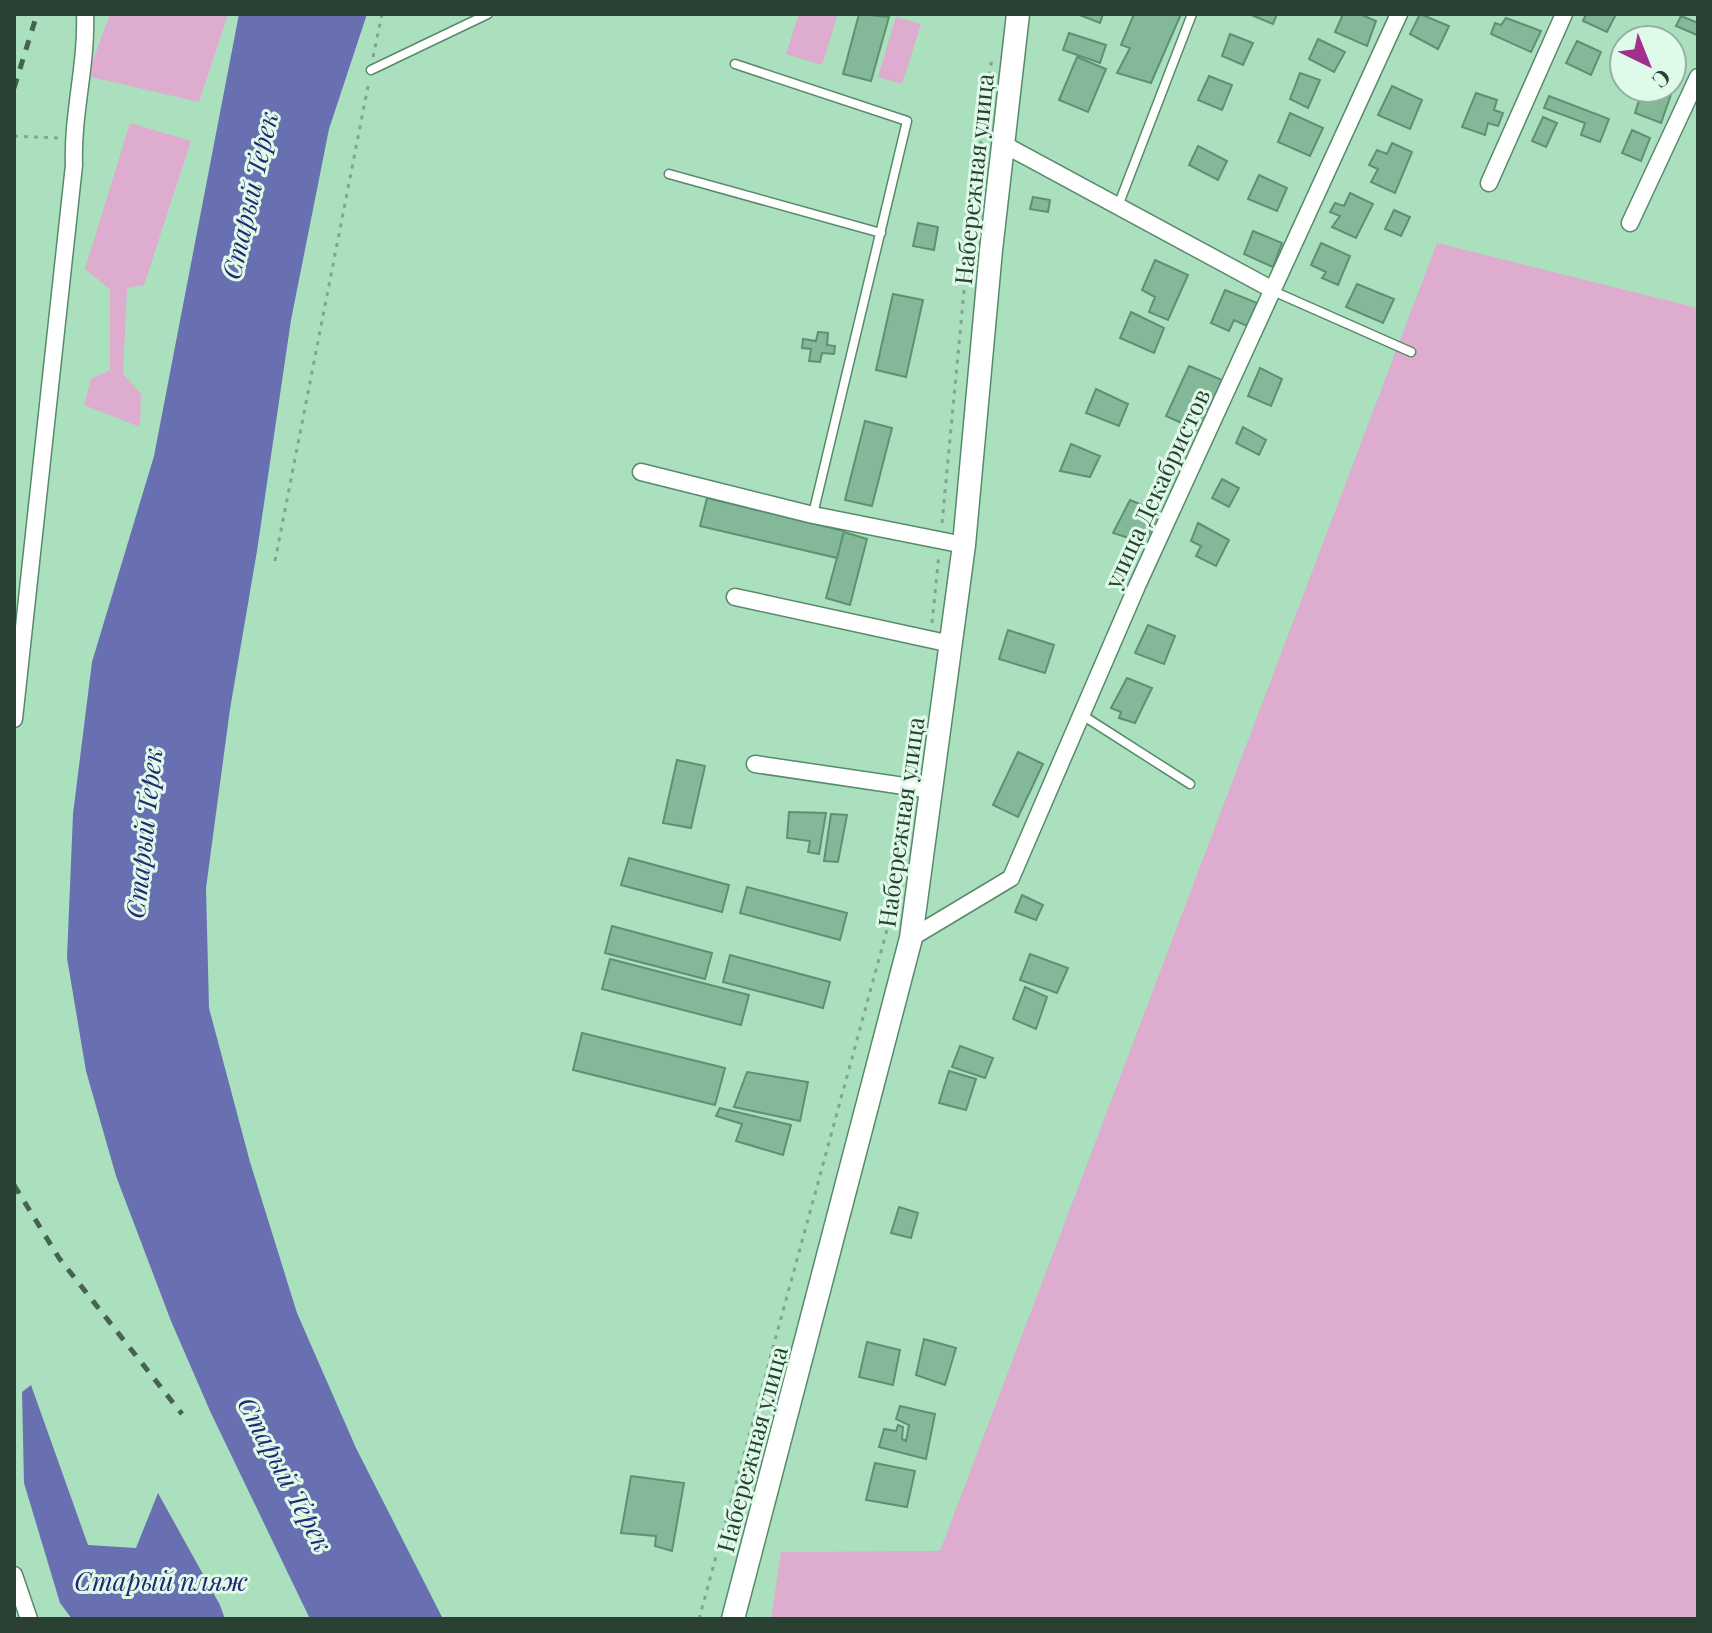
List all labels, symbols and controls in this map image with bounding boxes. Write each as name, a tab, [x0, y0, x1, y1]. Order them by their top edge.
north arrow	[1608, 24, 1688, 104]
text: С	[1646, 63, 1678, 96]
street label: Набережная улица	[946, 72, 1000, 286]
water label: Старый Терек	[213, 108, 285, 282]
street label: улица Декабристов	[1095, 383, 1216, 594]
street label: Набережная улица	[869, 715, 931, 929]
water label: Старый Терек	[117, 746, 169, 920]
street label: Набережная улица	[708, 1342, 794, 1556]
water label: Старый Терек	[230, 1390, 342, 1558]
water label: Старый пляж	[74, 1563, 248, 1598]

